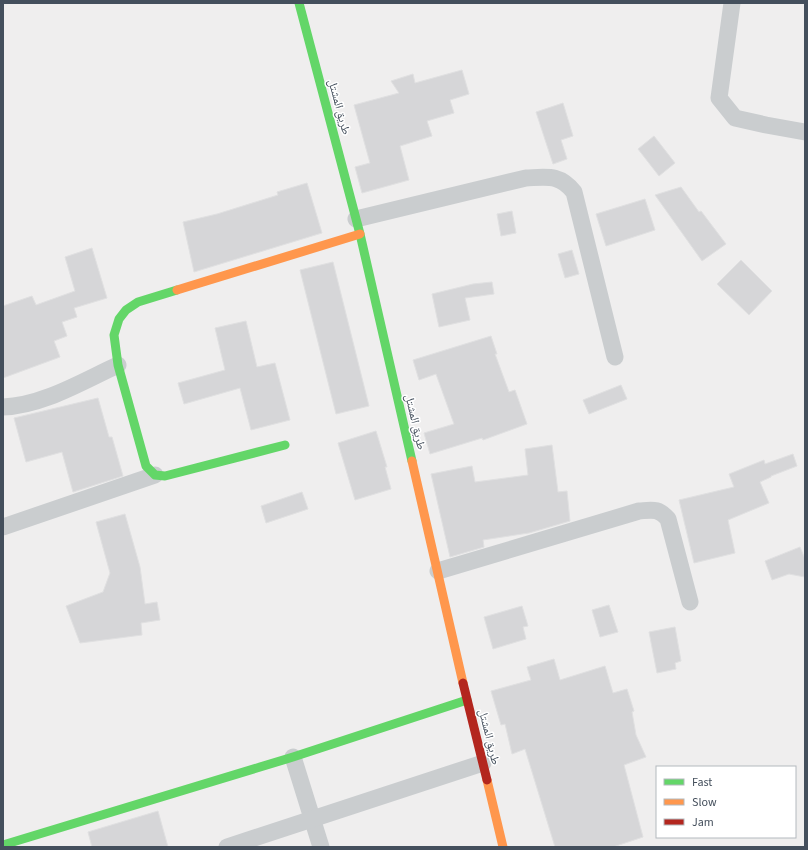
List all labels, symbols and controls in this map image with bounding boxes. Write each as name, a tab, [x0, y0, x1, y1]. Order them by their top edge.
street label: طريق المشتل	[323, 77, 355, 137]
street label: طريق المشتل	[400, 392, 430, 452]
street label: طريق المشتل	[474, 707, 504, 767]
legend	[656, 766, 796, 838]
text: Fast	[692, 774, 712, 791]
text: Slow	[692, 794, 717, 811]
text: Jam	[692, 814, 714, 831]

